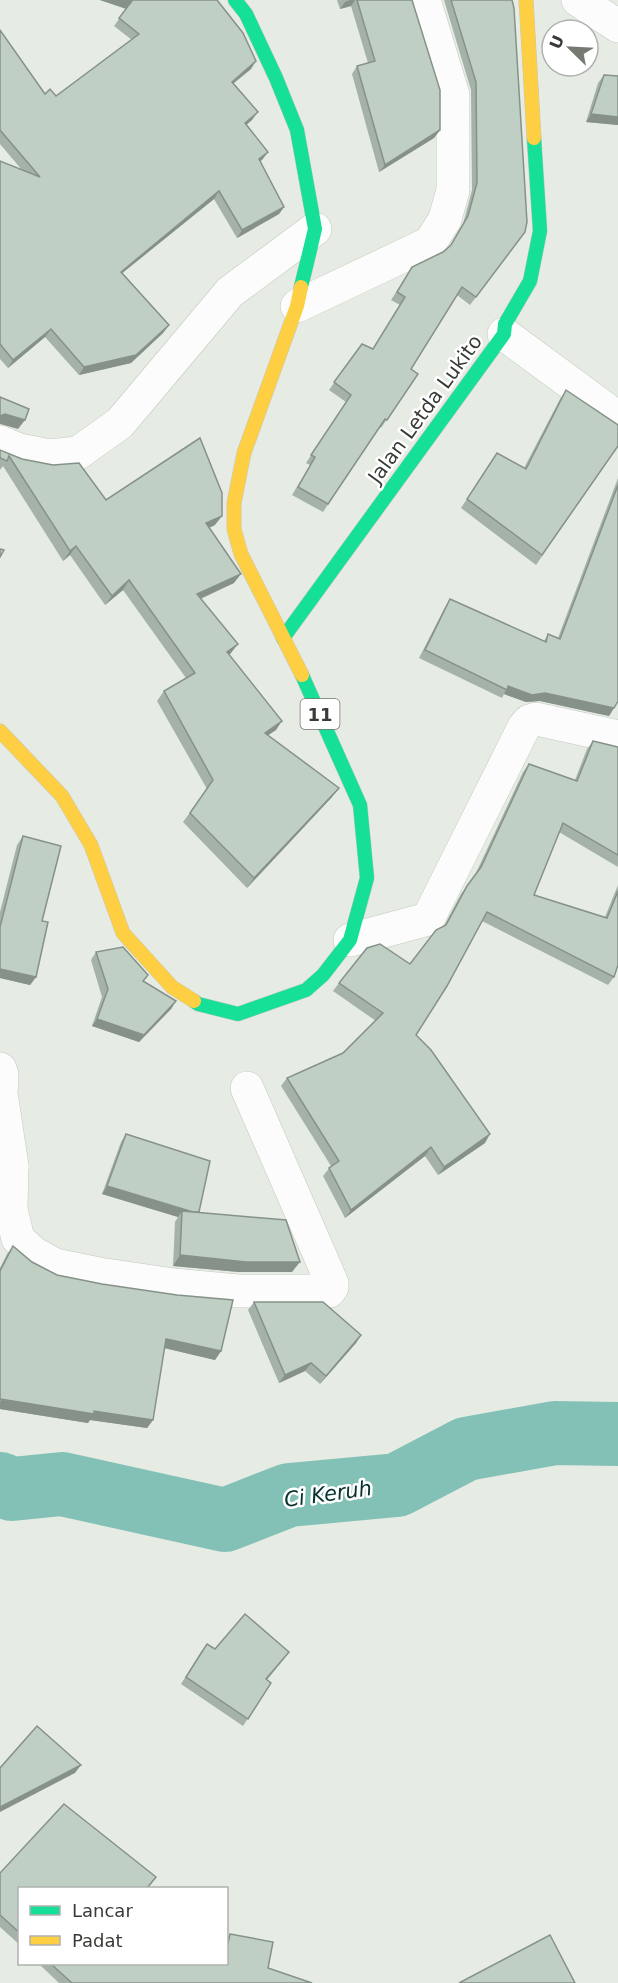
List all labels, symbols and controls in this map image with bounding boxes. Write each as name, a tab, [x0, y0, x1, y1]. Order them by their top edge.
north arrow	[540, 18, 600, 78]
text: U	[545, 32, 568, 52]
street label: Jalan Letda Lukito	[362, 330, 487, 490]
road number: 11	[300, 699, 340, 729]
water label: Ci Keruh	[283, 1476, 373, 1512]
legend	[18, 1887, 228, 1965]
text: Lancar	[72, 1900, 133, 1921]
text: Padat	[72, 1930, 123, 1951]

